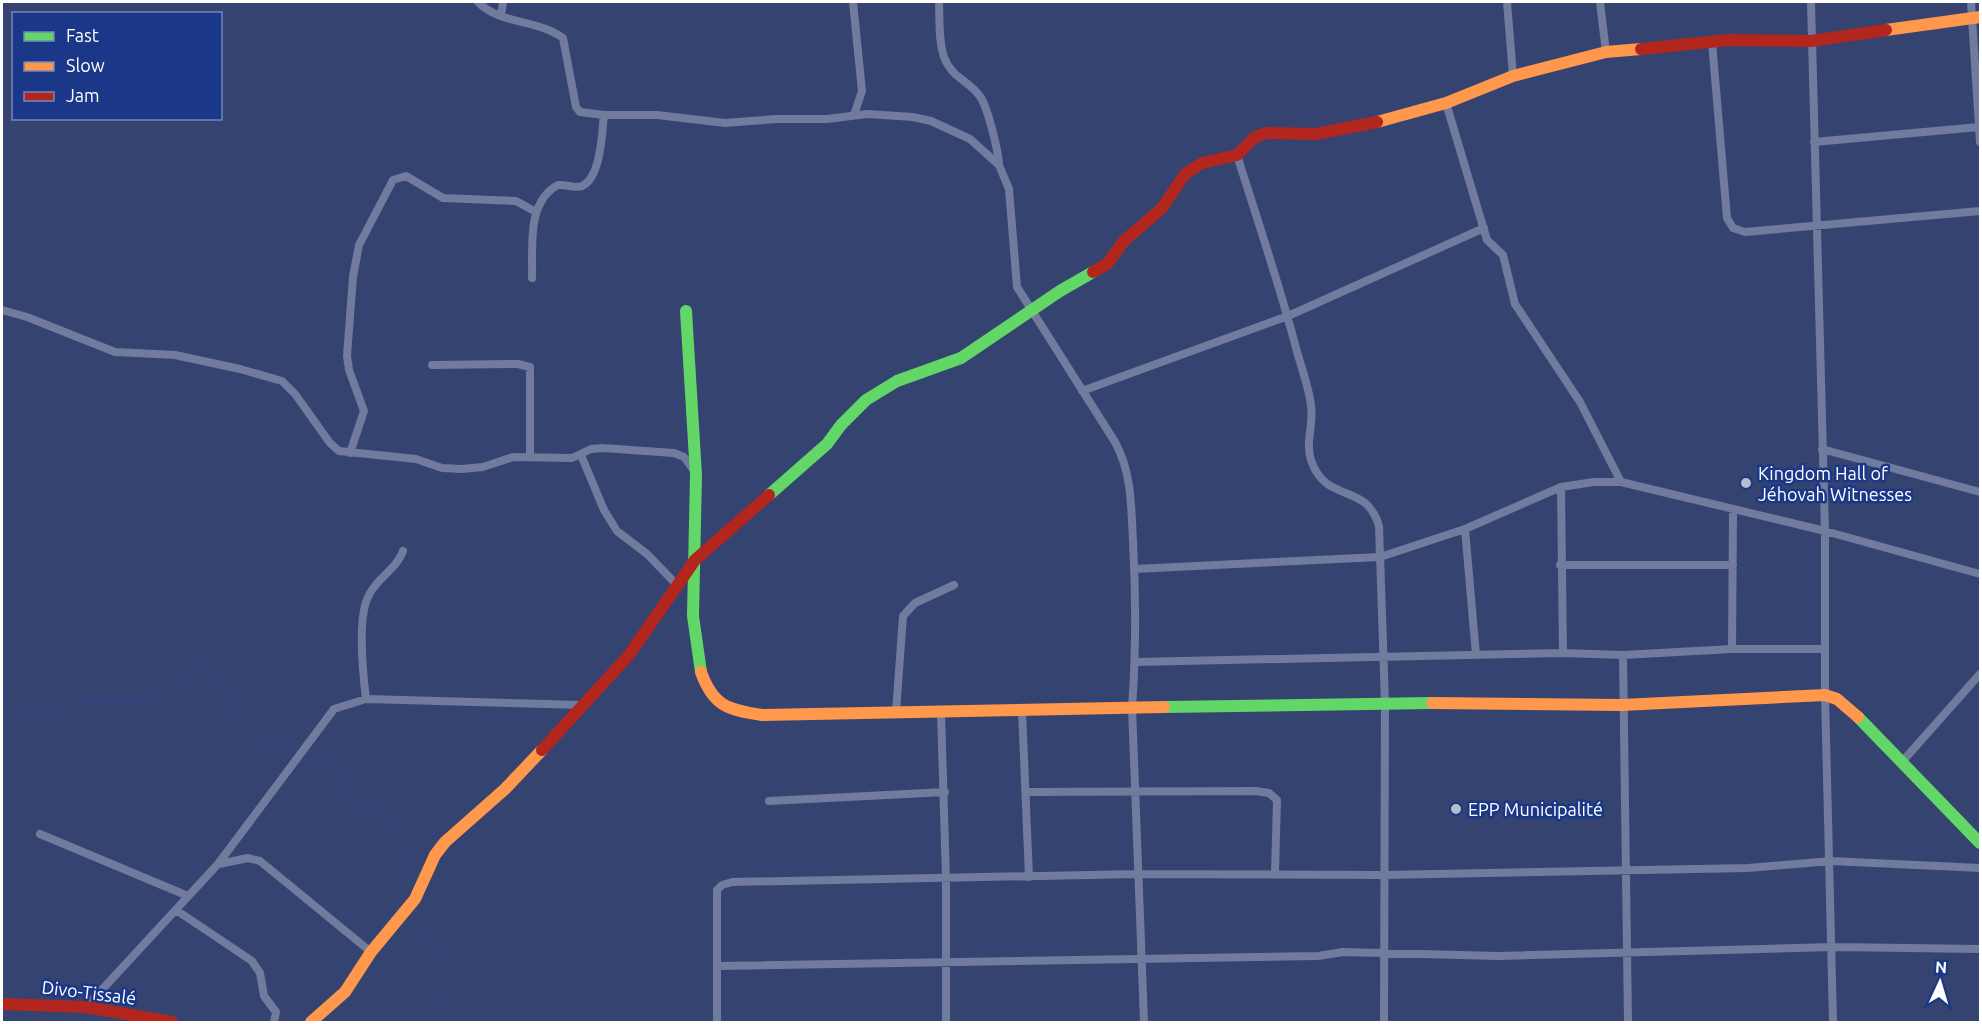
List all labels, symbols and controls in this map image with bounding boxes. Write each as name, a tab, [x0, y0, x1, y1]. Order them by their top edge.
legend	[12, 12, 222, 120]
text: Fast	[66, 25, 99, 45]
text: Slow	[66, 55, 105, 75]
text: Jam	[66, 85, 100, 105]
place label: Kingdom Hall of Jéhovah Witnesses	[1758, 463, 1912, 504]
marker: Kingdom Hall of Jéhovah Witnesses	[1739, 476, 1753, 490]
place label: EPP Municipalité	[1468, 799, 1603, 819]
marker: EPP Municipalité	[1449, 802, 1463, 816]
north arrow	[1910, 952, 1970, 1012]
text: N	[1934, 958, 1948, 976]
street label: Divo-Tissalé	[41, 976, 137, 1008]

